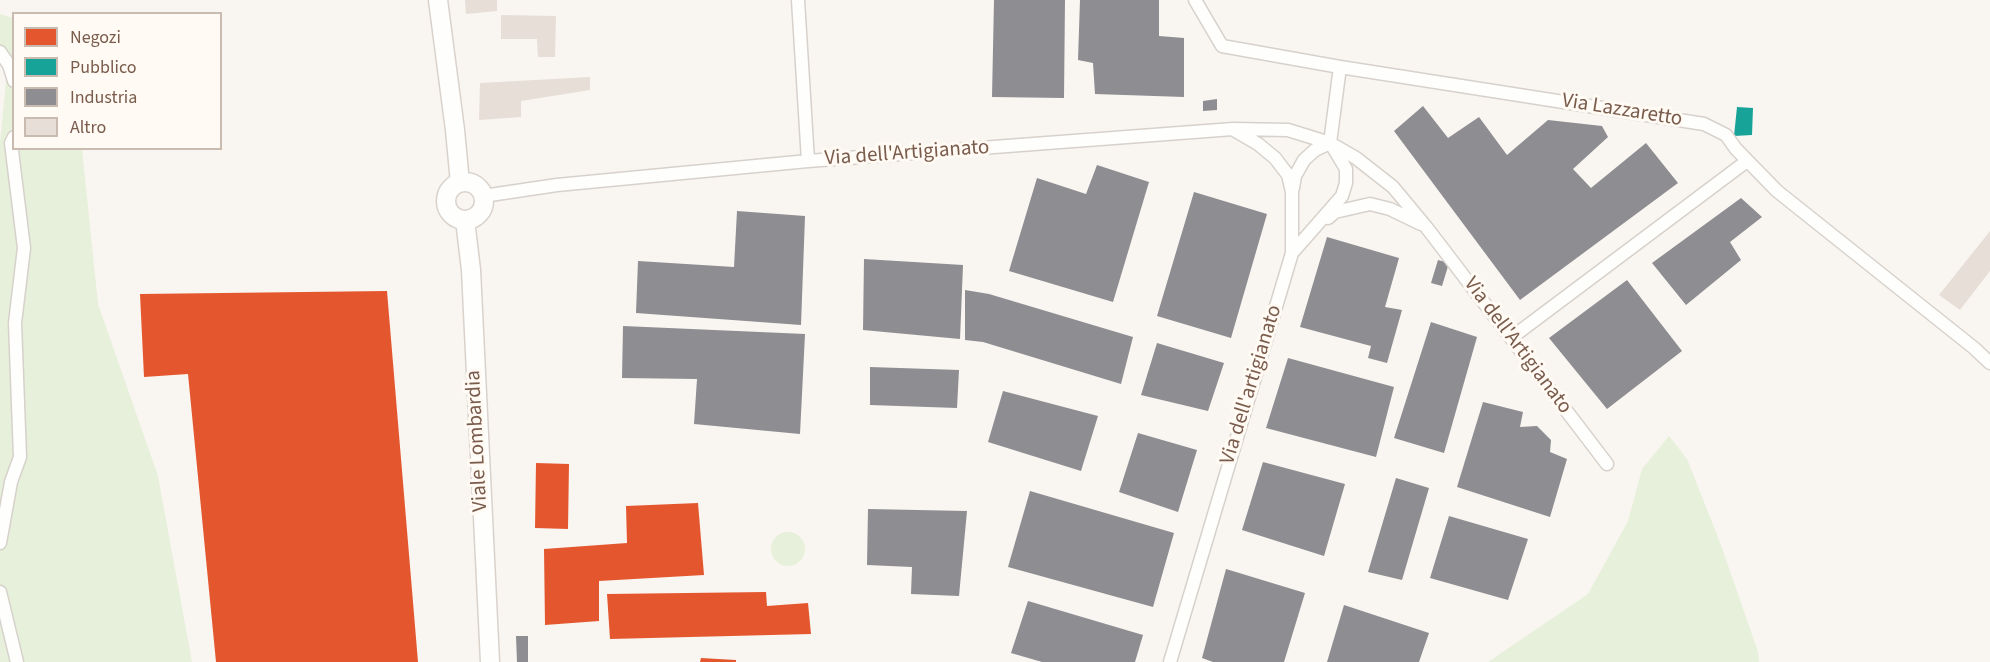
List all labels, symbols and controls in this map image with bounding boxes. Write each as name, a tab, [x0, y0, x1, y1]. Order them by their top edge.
legend	[12, 12, 222, 150]
text: Negozi	[70, 25, 121, 50]
text: Pubblico	[70, 55, 137, 80]
text: Industria	[70, 85, 137, 110]
street label: Via Lazzaretto	[1560, 89, 1684, 133]
text: Altro	[70, 115, 106, 140]
street label: Via dell'Artigianato	[824, 136, 990, 172]
street label: Via dell'Artigianato	[1457, 273, 1577, 419]
street label: Via dell'artigianato	[1216, 302, 1288, 468]
street label: Viale Lombardia	[462, 370, 494, 512]

